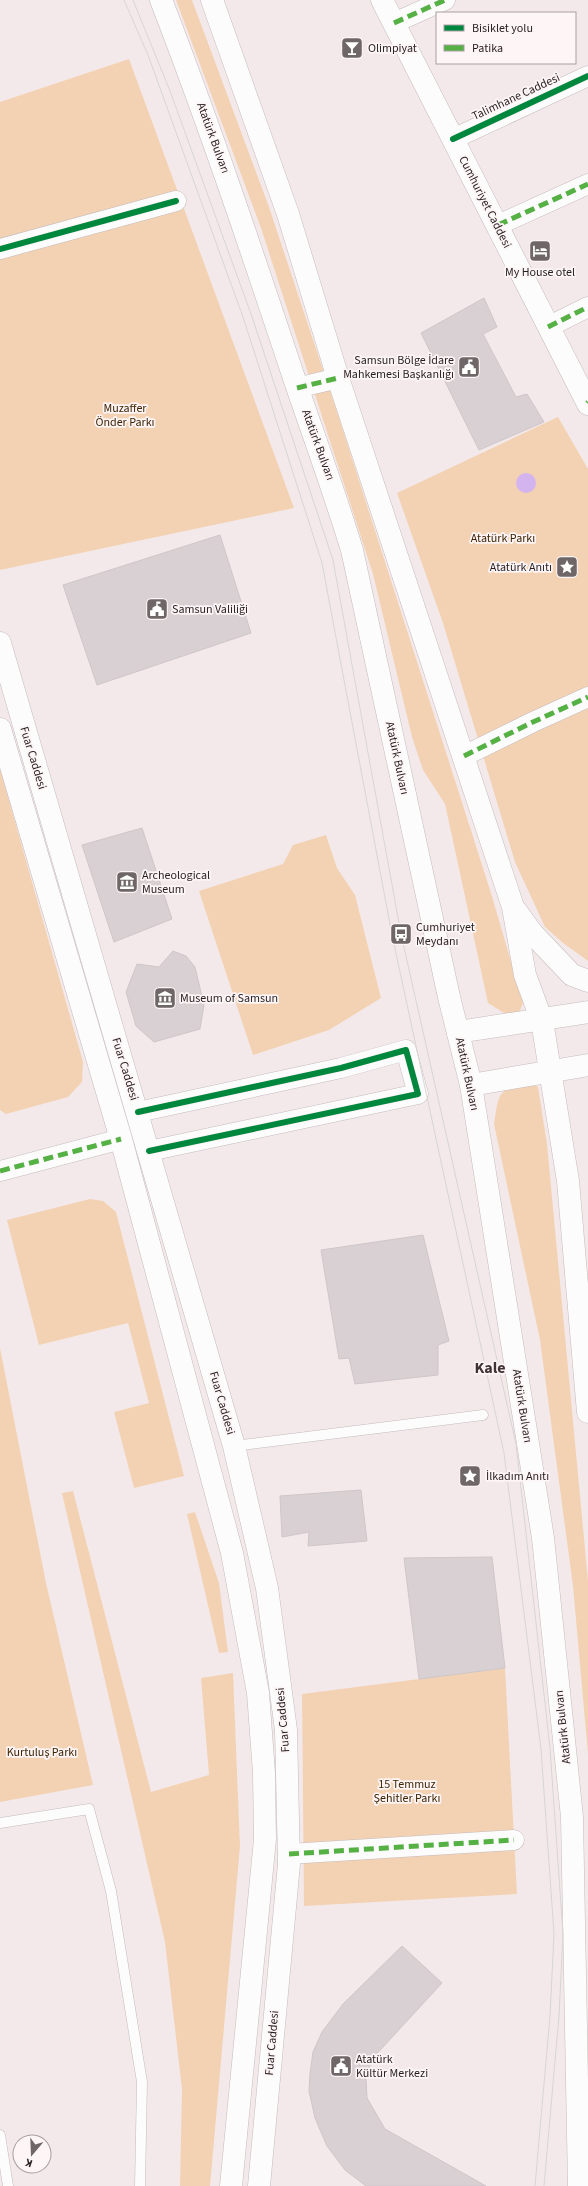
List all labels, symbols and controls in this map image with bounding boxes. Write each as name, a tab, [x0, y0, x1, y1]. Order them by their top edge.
legend	[436, 12, 576, 64]
text: Bisiklet yolu	[472, 20, 533, 37]
bar icon: Olimpiyat	[339, 35, 365, 61]
place label: Olimpiyat	[368, 40, 417, 57]
text: Patika	[472, 40, 503, 57]
street label: Talimhane Caddesi	[469, 69, 563, 125]
street label: Atatürk Bulvarı	[192, 100, 234, 176]
street label: Cumhuriyet Caddesi	[454, 153, 516, 251]
hotel icon: My House otel	[527, 238, 553, 264]
place label: My House otel	[505, 264, 575, 281]
place label: Samsun Bölge İdare Mahkemesi Başkanlığı	[343, 352, 454, 383]
public building icon: Samsun Bölge İdare Mahkemesi Başkanlığı	[456, 354, 482, 380]
park label: Muzaffer Önder Parkı	[95, 400, 155, 431]
street label: Atatürk Bulvarı	[297, 407, 339, 483]
park label: Atatürk Parkı	[471, 530, 535, 547]
place icon: Atatürk Anıtı	[554, 554, 580, 580]
place label: Atatürk Anıtı	[490, 559, 552, 576]
public building icon: Samsun Valiliği	[144, 596, 170, 622]
place label: Samsun Valiliği	[172, 601, 248, 618]
street label: Atatürk Bulvarı	[381, 720, 413, 796]
street label: Fuar Caddesi	[15, 724, 51, 792]
place label: Archeological Museum	[142, 867, 210, 898]
museum icon: Archeological Museum	[114, 869, 140, 895]
place label: Cumhuriyet Meydanı	[416, 919, 475, 950]
bus stop icon: Cumhuriyet Meydanı	[388, 921, 414, 947]
museum icon: Museum of Samsun	[152, 985, 178, 1011]
place label: Museum of Samsun	[180, 990, 278, 1007]
street label: Fuar Caddesi	[107, 1035, 143, 1103]
street label: Atatürk Bulvarı	[451, 1036, 483, 1112]
district label: Kale	[474, 1357, 506, 1379]
street label: Atatürk Bulvarı	[508, 1368, 536, 1444]
street label: Fuar Caddesi	[205, 1369, 239, 1437]
place icon: İlkadım Anıtı	[457, 1463, 483, 1489]
place label: İlkadım Anıtı	[486, 1468, 549, 1485]
street label: Fuar Caddesi	[272, 1687, 294, 1753]
street label: Atatürk Bulvarı	[551, 1689, 575, 1765]
park label: Kurtuluş Parkı	[7, 1744, 77, 1761]
park label: 15 Temmuz Şehitler Parkı	[374, 1776, 440, 1807]
street label: Fuar Caddesi	[261, 2010, 283, 2076]
place label: Atatürk Kültür Merkezi	[356, 2051, 428, 2082]
public building icon: Atatürk Kültür Merkezi	[328, 2053, 354, 2079]
north arrow	[12, 2134, 52, 2174]
text: K	[23, 2155, 35, 2171]

